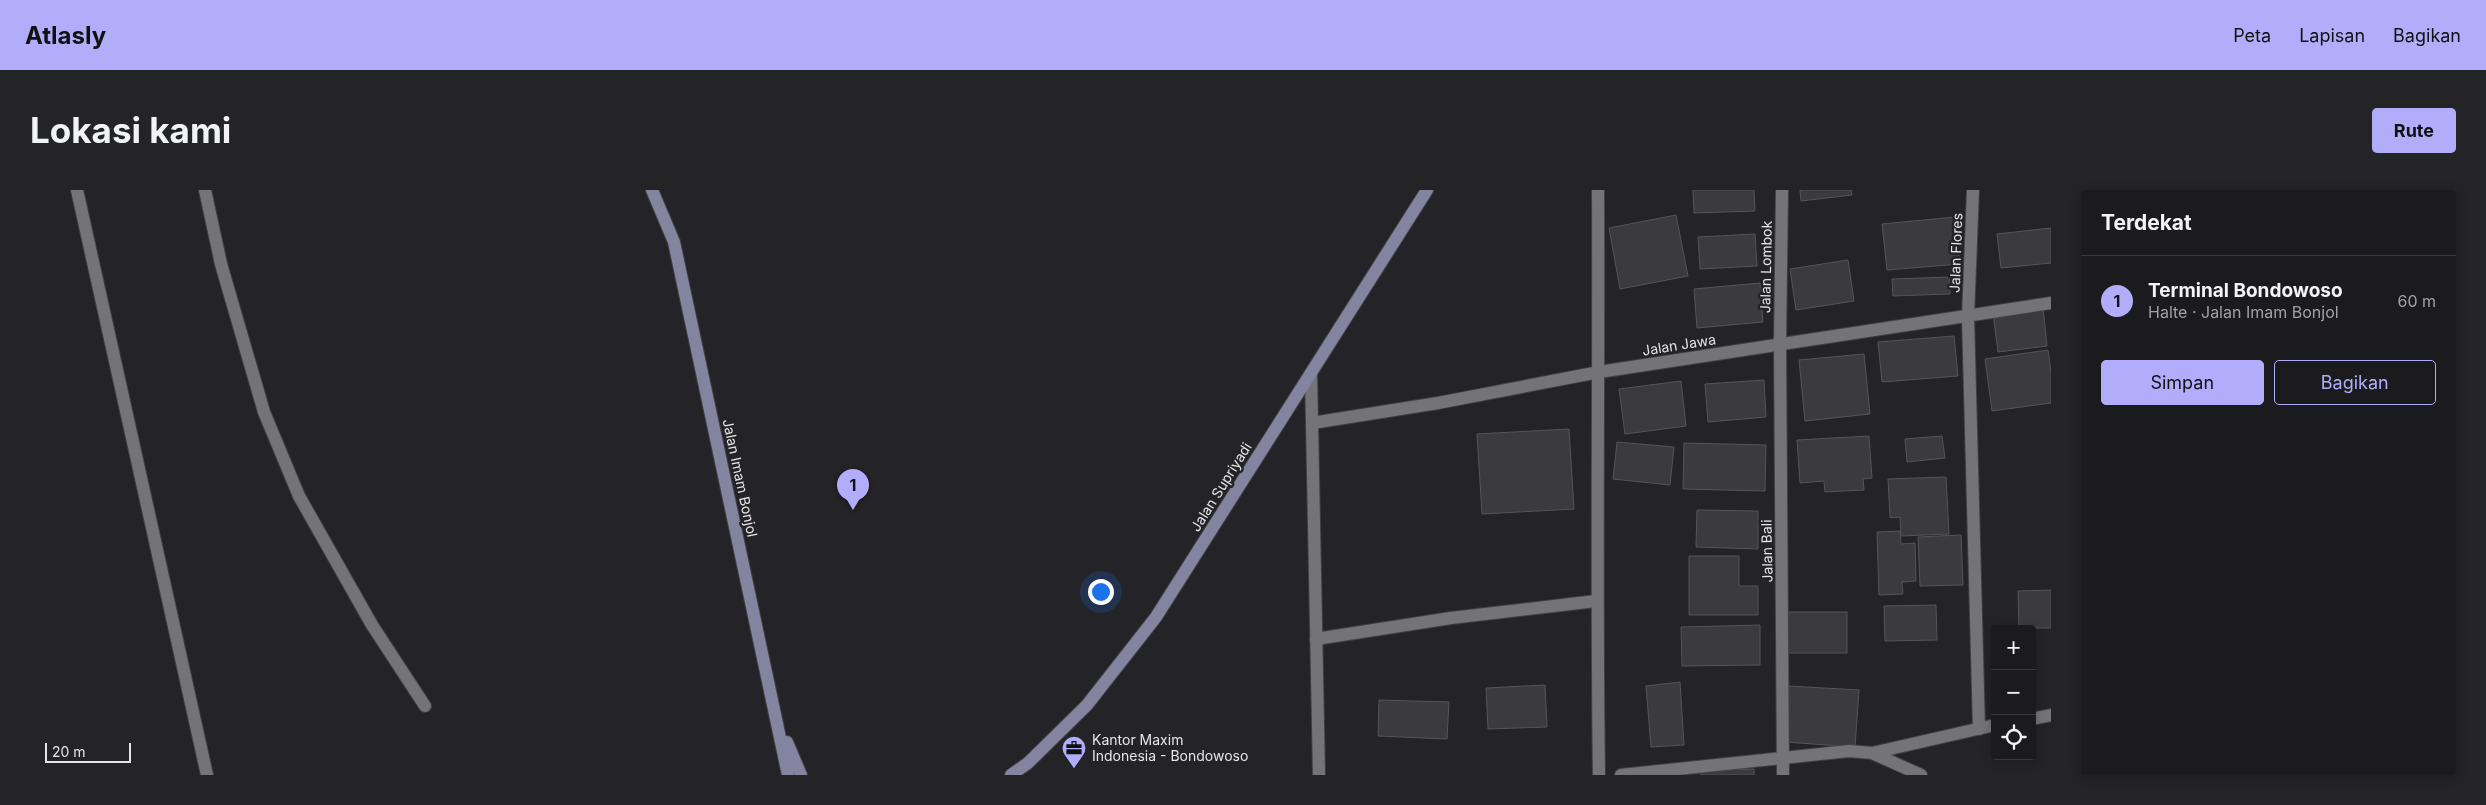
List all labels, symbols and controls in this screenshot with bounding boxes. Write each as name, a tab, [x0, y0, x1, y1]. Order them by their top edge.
text: Atlasly	[25, 21, 106, 50]
text: Peta	[2233, 25, 2271, 46]
text: Lapisan	[2299, 25, 2365, 46]
text: Bagikan	[2393, 25, 2461, 46]
button: Rute	[2372, 108, 2456, 153]
text: Lokasi kami	[30, 109, 231, 151]
text: Terdekat	[2101, 210, 2192, 235]
street label: Jalan Flores	[1946, 213, 1965, 293]
street label: Jalan Lombok	[1756, 220, 1775, 313]
text: Terminal Bondowoso	[2148, 279, 2343, 302]
text: 1	[2114, 291, 2120, 311]
text: 60 m	[2397, 291, 2436, 311]
text: Halte · Jalan Imam Bonjol	[2148, 302, 2339, 322]
street label: Jalan Jawa	[1641, 330, 1717, 359]
button: Simpan	[2101, 360, 2264, 405]
button: Bagikan	[2274, 360, 2436, 405]
street label: Jalan Imam Bonjol	[720, 417, 761, 539]
street label: Jalan Supriyadi	[1186, 439, 1255, 534]
pin: 1	[837, 469, 869, 510]
street label: Jalan Bali	[1757, 519, 1776, 583]
your location	[1088, 579, 1114, 605]
map controls	[1991, 625, 2036, 760]
button: +	[1991, 625, 2036, 670]
button: −	[1991, 670, 2036, 715]
button: locate	[1991, 715, 2036, 760]
place label: Kantor Maxim Indonesia - Bondowoso	[1092, 731, 1248, 764]
office icon: Kantor Maxim Indonesia - Bondowoso	[1061, 735, 1087, 769]
scale bar	[45, 740, 131, 763]
text: 20 m	[52, 743, 86, 760]

